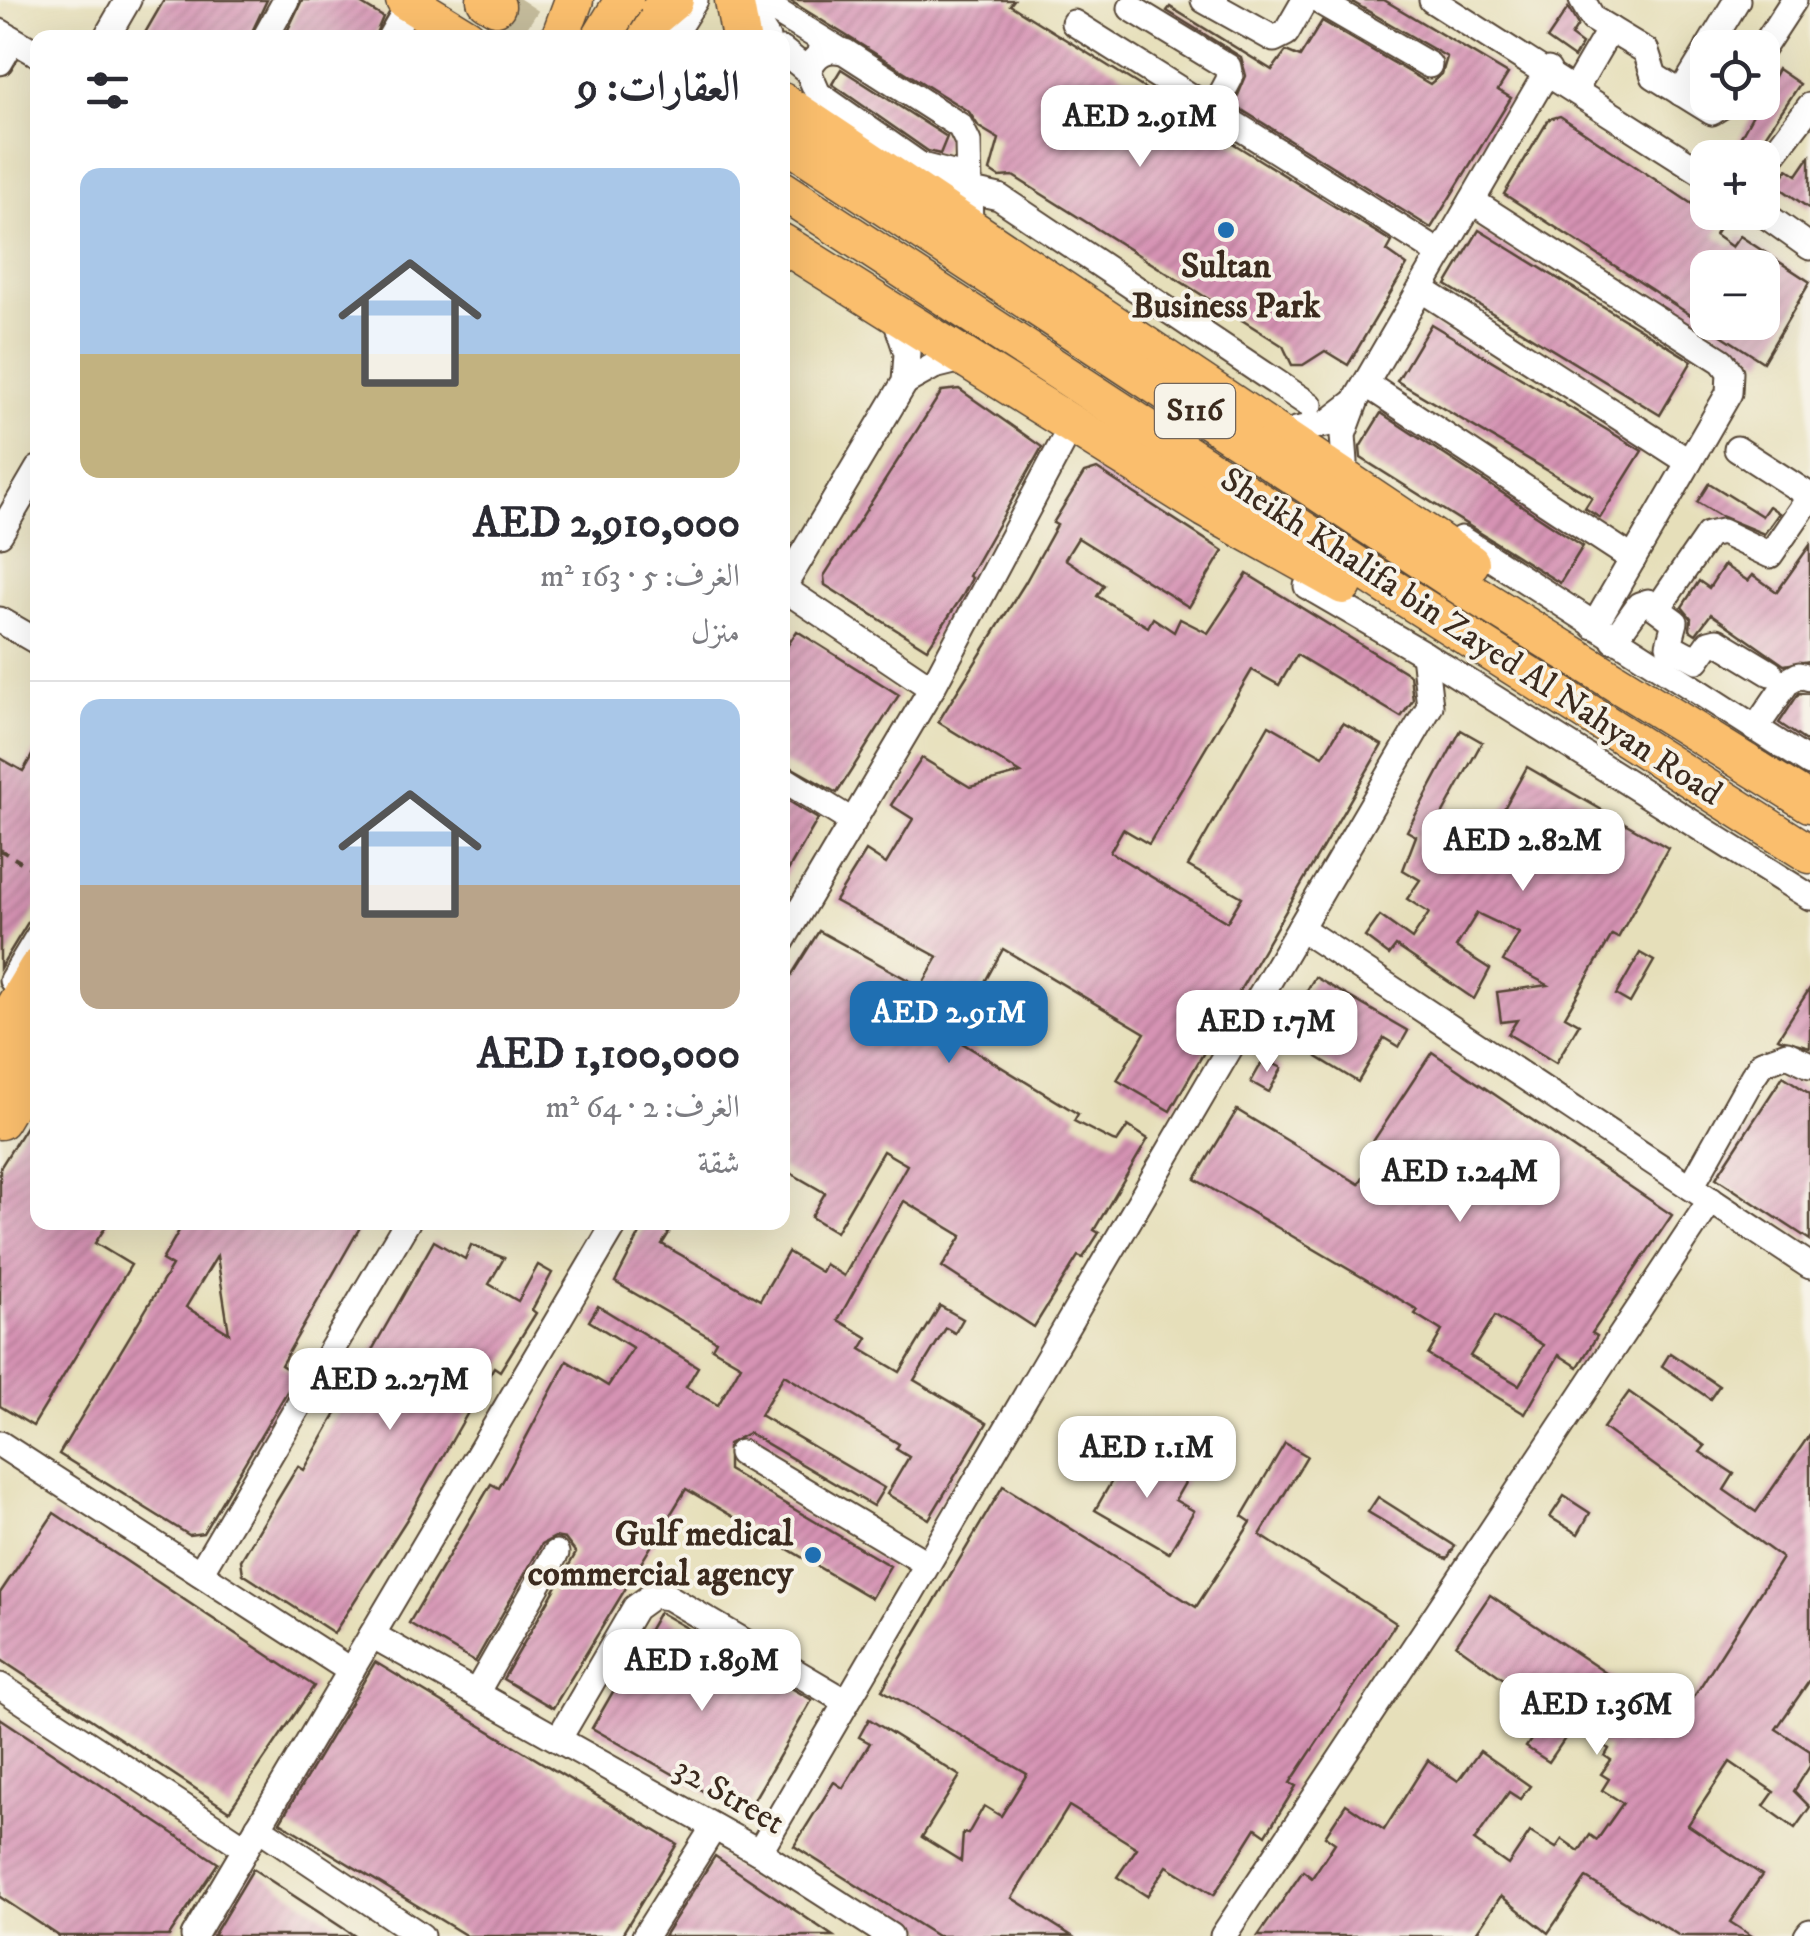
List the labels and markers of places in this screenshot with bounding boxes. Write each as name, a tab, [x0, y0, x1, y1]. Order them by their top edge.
pin: AED 2.91M	[1026, 85, 1254, 170]
marker: Sultan Business Park	[1215, 219, 1237, 241]
place label: Sultan Business Park	[1132, 245, 1321, 329]
pin: AED 2.82M	[1409, 809, 1637, 894]
pin: AED 2.91M	[835, 981, 1063, 1066]
pin: AED 1.7M	[1164, 990, 1370, 1075]
pin: AED 1.24M	[1346, 1140, 1574, 1225]
pin: AED 2.27M	[276, 1348, 504, 1433]
pin: AED 1.1M	[1044, 1416, 1250, 1501]
place label: Gulf medical commercial agency	[528, 1513, 794, 1597]
marker: Gulf medical commercial agency	[802, 1544, 824, 1566]
pin: AED 1.89M	[588, 1629, 816, 1714]
pin: AED 1.36M	[1483, 1673, 1711, 1758]

